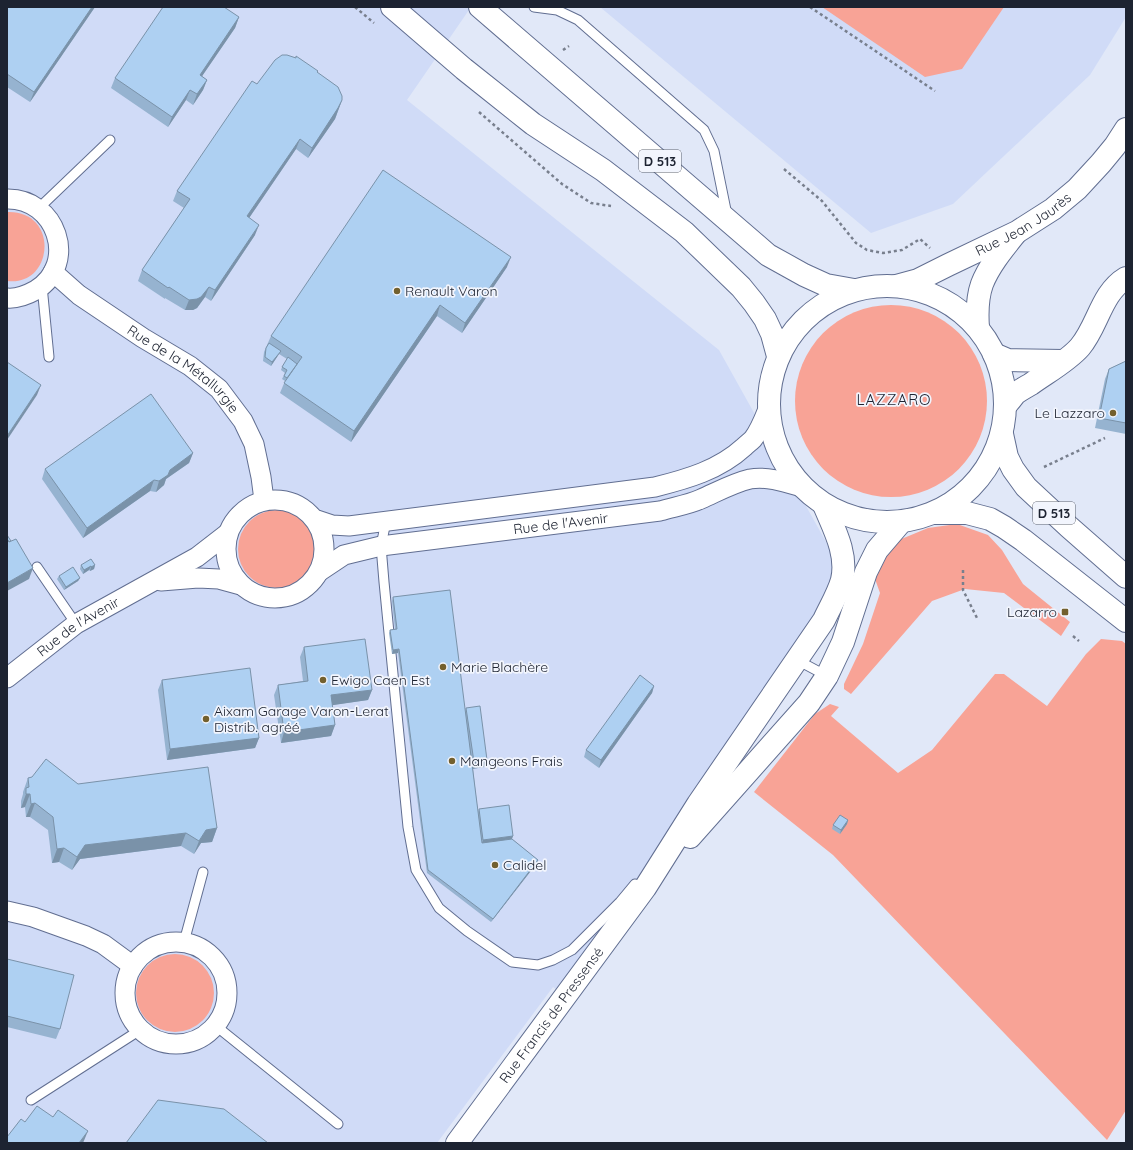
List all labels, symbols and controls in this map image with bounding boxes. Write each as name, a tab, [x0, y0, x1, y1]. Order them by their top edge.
road number: D 513	[639, 150, 681, 172]
street label: Rue Jean Jaurès	[972, 189, 1075, 260]
place label: Renault Varon	[405, 282, 498, 300]
marker: Renault Varon	[392, 286, 402, 296]
street label: Rue de la Métallurgie	[124, 321, 243, 417]
district label: LAZZARO	[856, 390, 932, 409]
place label: Le Lazzaro	[1034, 404, 1105, 422]
marker: Le Lazzaro	[1108, 408, 1118, 418]
road number: D 513	[1033, 502, 1075, 524]
street label: Rue de l'Avenir	[512, 509, 610, 538]
street label: Rue de l'Avenir	[33, 593, 123, 660]
place label: Lazarro	[1007, 603, 1057, 621]
marker: Lazarro	[1060, 607, 1070, 617]
place label: Marie Blachère	[451, 658, 548, 676]
marker: Marie Blachère	[438, 662, 448, 672]
place label: Ewigo Caen Est	[331, 671, 430, 689]
marker: Ewigo Caen Est	[318, 675, 328, 685]
place label: Aixam Garage Varon-Lerat Distrib. agréé	[214, 702, 389, 736]
marker: Aixam Garage Varon-Lerat Distrib. agréé	[201, 714, 211, 724]
place label: Mangeons Frais	[460, 752, 563, 770]
marker: Mangeons Frais	[447, 756, 457, 766]
place label: Calidel	[503, 856, 546, 874]
marker: Calidel	[490, 860, 500, 870]
street label: Rue Francis de Pressensé	[495, 943, 607, 1087]

